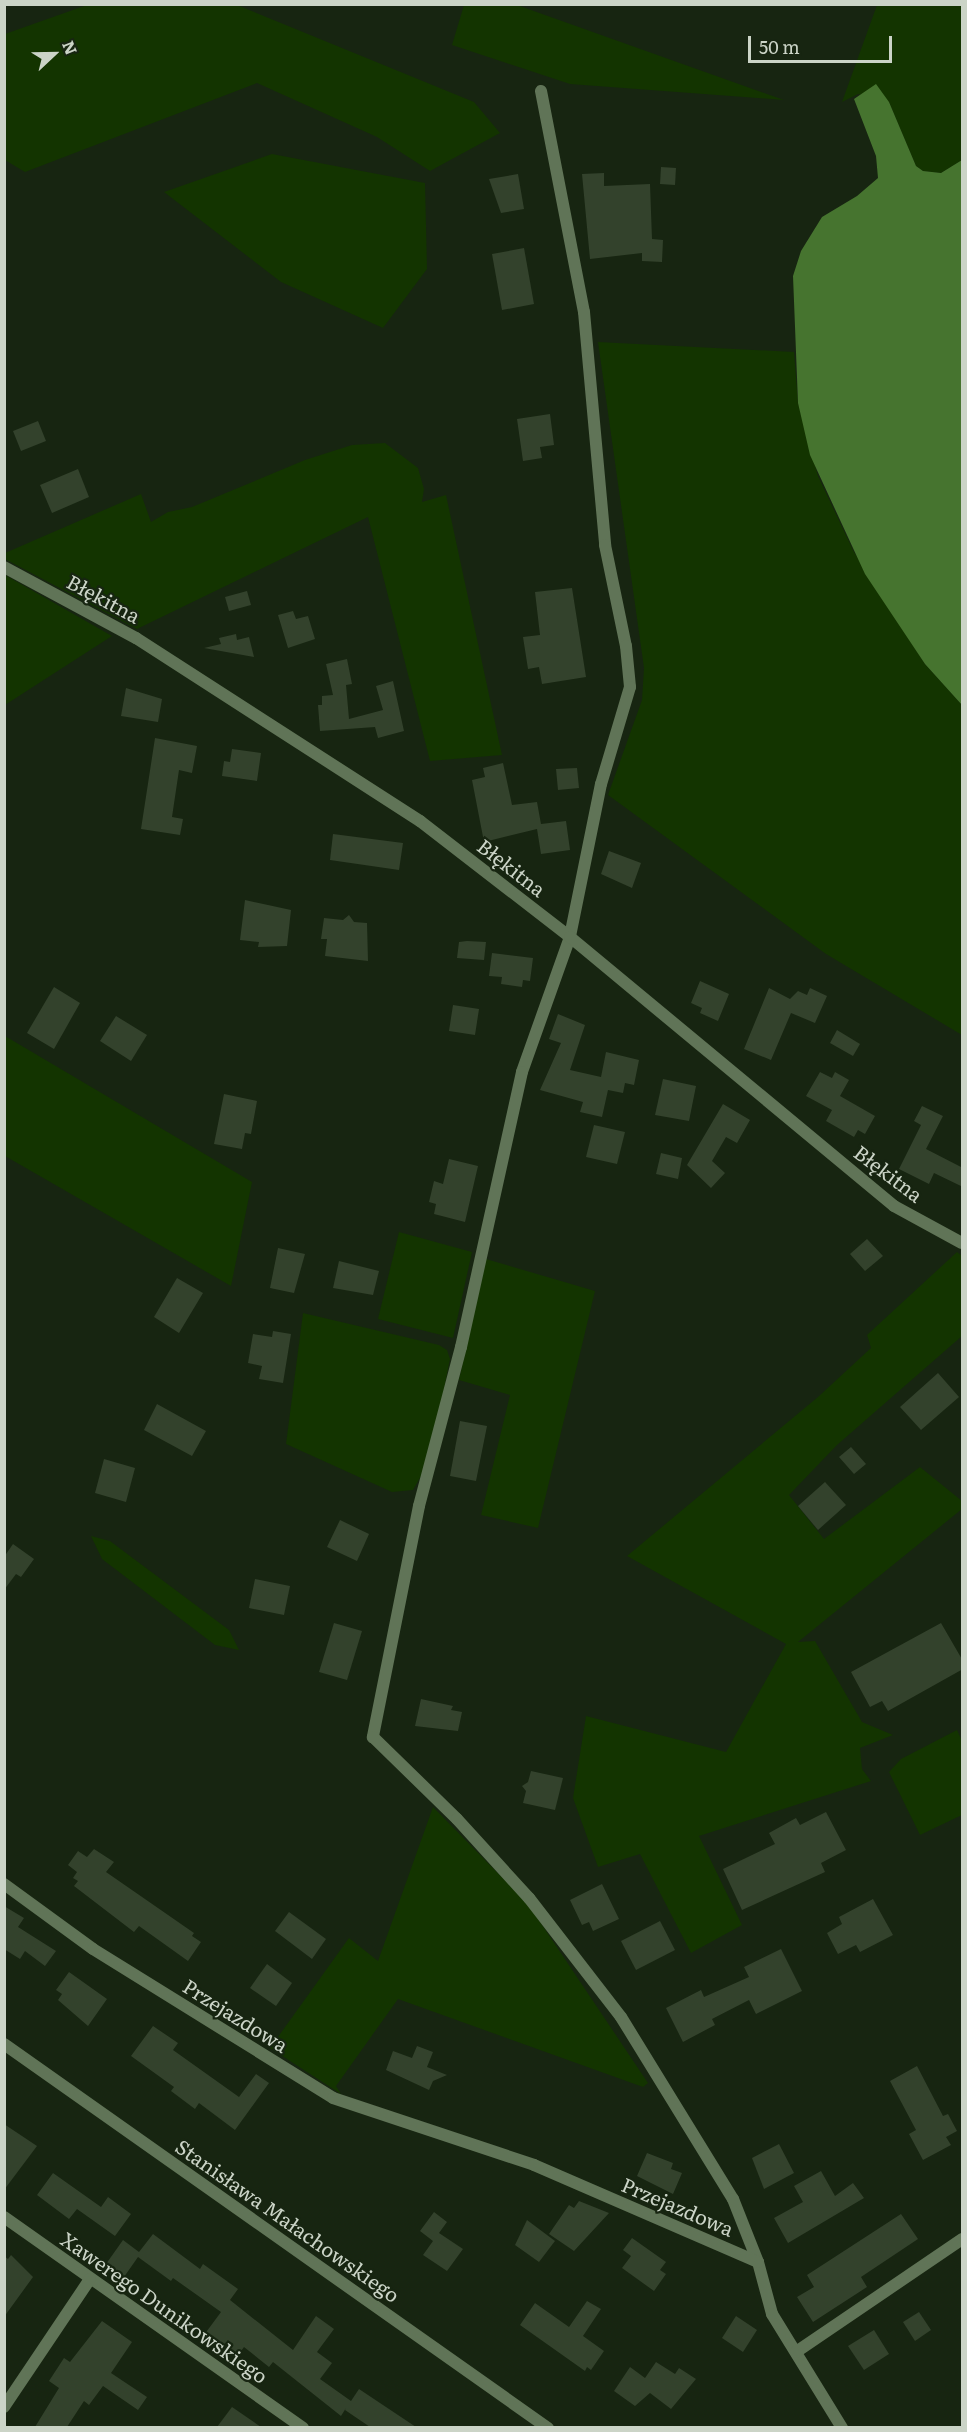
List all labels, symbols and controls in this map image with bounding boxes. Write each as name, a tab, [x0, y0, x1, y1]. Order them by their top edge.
north arrow	[24, 24, 84, 84]
scale bar	[751, 24, 895, 62]
text: 50 m	[759, 33, 800, 60]
text: N	[57, 37, 84, 58]
street label: Błękitna	[63, 569, 145, 627]
street label: Błękitna	[473, 833, 551, 901]
street label: Błękitna	[850, 1139, 928, 1207]
street label: Przejazdowa	[179, 1973, 293, 2057]
street label: Stanisława Małachowskiego	[171, 2133, 405, 2307]
street label: Przejazdowa	[618, 2172, 738, 2240]
street label: Xawerego Dunikowskiego	[57, 2226, 273, 2388]

